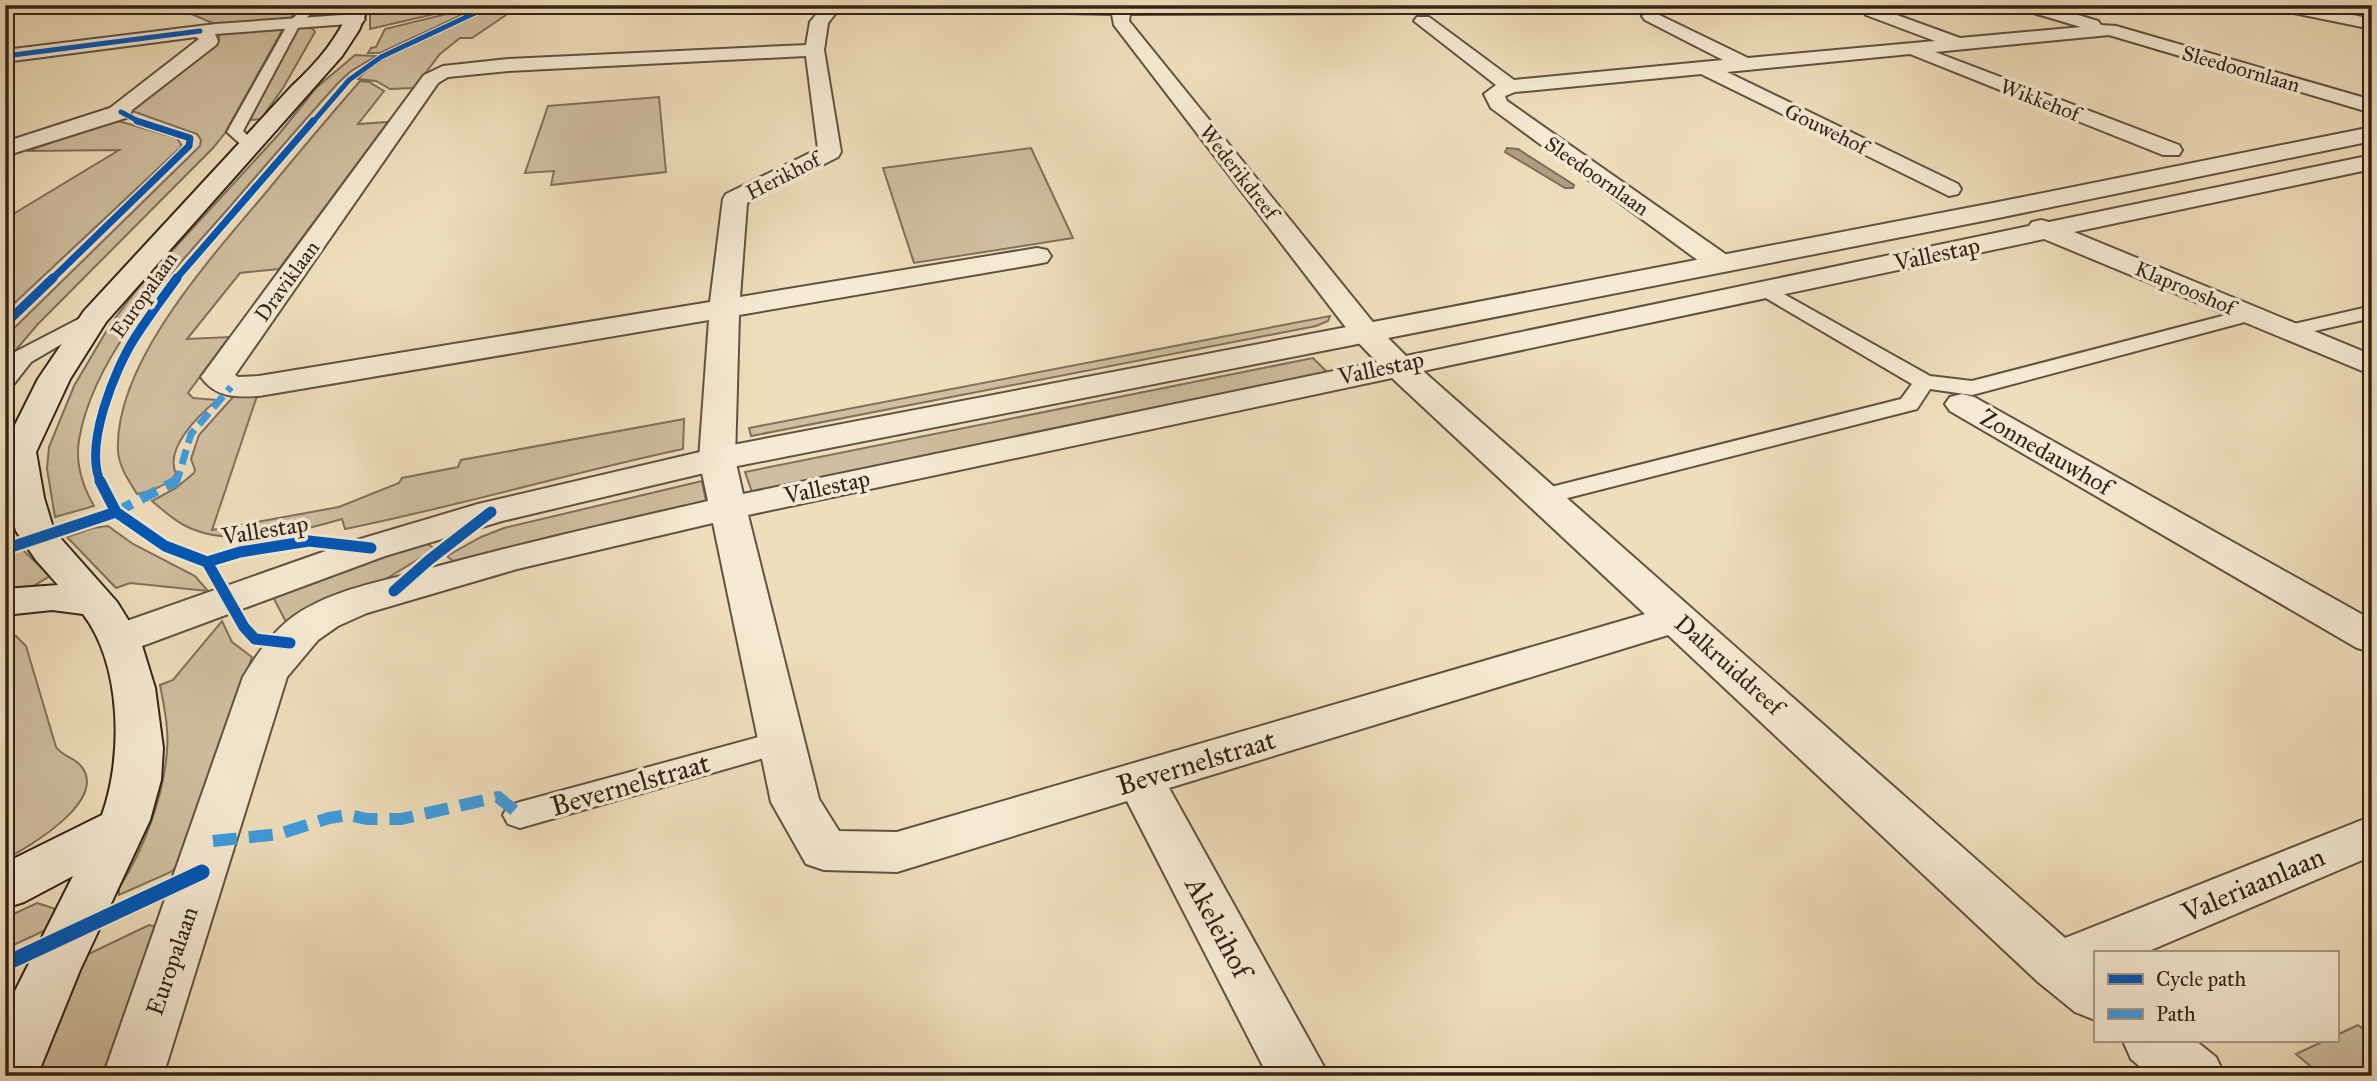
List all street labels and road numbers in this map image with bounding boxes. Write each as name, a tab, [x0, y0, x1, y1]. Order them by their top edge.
street label: Sleedoornlaan	[2179, 40, 2303, 98]
street label: Wikkehof	[1997, 73, 2086, 128]
street label: Gouwehof	[1780, 98, 1874, 161]
street label: Wederikdreef	[1194, 119, 1286, 227]
street label: Sleedoornlaan	[1540, 131, 1654, 221]
street label: Herikhof	[742, 145, 827, 206]
street label: Vallestap	[1890, 230, 1983, 278]
street label: Draviklaan	[249, 235, 325, 327]
street label: Europalaan	[105, 247, 183, 343]
street label: Klaprooshof	[2131, 255, 2242, 322]
street label: Vallestap	[1334, 344, 1427, 392]
street label: Zonnedauwhof	[1975, 402, 2121, 504]
street label: Vallestap	[780, 463, 873, 511]
street label: Vallestap	[219, 508, 310, 552]
street label: Dalkruiddreef	[1668, 608, 1793, 724]
street label: Bevernelstraat	[1113, 722, 1280, 803]
street label: Bevernelstraat	[547, 745, 714, 824]
street label: Valeriaanlaan	[2176, 839, 2330, 931]
street label: Akeleihof	[1177, 870, 1262, 988]
street label: Europalaan	[139, 903, 205, 1019]

